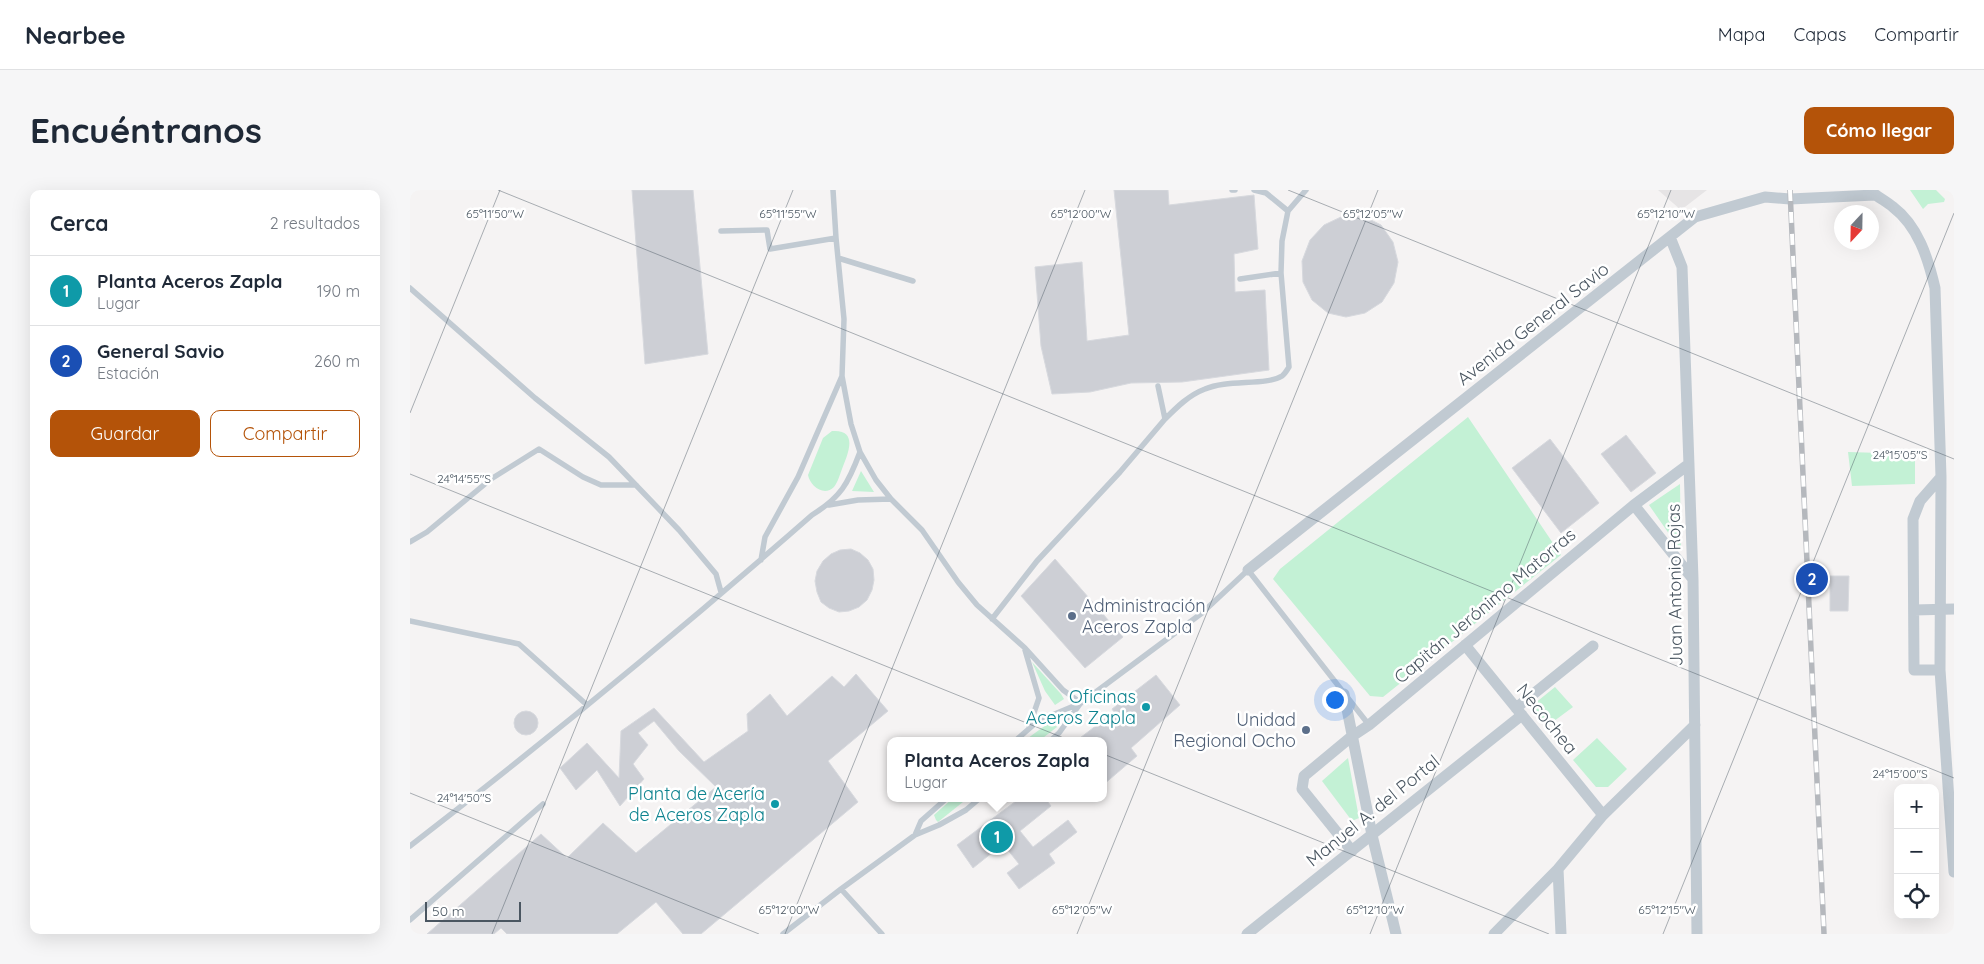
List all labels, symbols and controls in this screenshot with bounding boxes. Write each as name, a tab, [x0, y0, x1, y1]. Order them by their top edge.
text: Nearbee	[25, 20, 126, 50]
text: Mapa	[1718, 23, 1765, 46]
text: Capas	[1793, 23, 1846, 46]
text: Compartir	[1874, 23, 1959, 46]
button: Cómo llegar	[1804, 107, 1954, 154]
text: Encuéntranos	[30, 108, 262, 152]
north arrow	[1834, 205, 1879, 250]
text: 65°11'50"W	[466, 206, 524, 221]
text: 65°11'55"W	[759, 206, 817, 221]
text: 65°12'00"W	[1051, 206, 1112, 221]
text: 65°12'05"W	[1343, 206, 1404, 221]
text: 65°12'10"W	[1637, 206, 1695, 221]
text: Cerca	[50, 210, 108, 236]
text: 2 resultados	[270, 213, 360, 233]
street label: Avenida General Savio	[1452, 257, 1613, 390]
text: Planta Aceros Zapla	[97, 269, 283, 293]
text: 1	[63, 281, 69, 301]
text: 190 m	[317, 281, 360, 301]
text: Lugar	[97, 293, 140, 313]
text: General Savio	[97, 339, 224, 363]
text: 2	[61, 351, 71, 371]
text: 260 m	[314, 351, 360, 371]
text: Estación	[97, 363, 159, 383]
button: Guardar	[50, 410, 200, 457]
button: Compartir	[210, 410, 360, 457]
text: 24°15'05"S	[1872, 447, 1928, 462]
text: 24°14'55"S	[437, 471, 491, 486]
street label: Juan Antonio Rojas	[1662, 503, 1687, 667]
street label: Capitán Jerónimo Matorras	[1389, 523, 1580, 688]
pin: 2	[1796, 560, 1828, 598]
place label: Administración Aceros Zapla	[1082, 594, 1206, 638]
marker: Administración Aceros Zapla	[1066, 610, 1078, 622]
street label: Necochea	[1512, 679, 1583, 759]
place label: Oficinas Aceros Zapla	[1026, 685, 1136, 729]
your location	[1322, 687, 1348, 713]
marker: Oficinas Aceros Zapla	[1140, 701, 1152, 713]
place label: Unidad Regional Ocho	[1173, 708, 1296, 752]
marker: Unidad Regional Ocho	[1300, 724, 1312, 736]
popup	[887, 737, 1107, 802]
text: Planta Aceros Zapla	[904, 748, 1090, 772]
street label: Manuel A. del Portal	[1301, 750, 1444, 872]
text: 24°15'00"S	[1872, 766, 1928, 781]
text: Lugar	[904, 772, 947, 792]
place label: Planta de Acería de Aceros Zapla	[628, 782, 765, 826]
map controls	[1894, 784, 1939, 919]
button: +	[1894, 784, 1939, 829]
text: 24°14'50"S	[437, 790, 492, 805]
marker: Planta de Acería de Aceros Zapla	[769, 798, 781, 810]
pin: 1	[981, 818, 1013, 856]
button: −	[1894, 829, 1939, 874]
button: locate	[1894, 874, 1939, 919]
scale bar	[425, 899, 521, 922]
text: 50 m	[432, 902, 465, 920]
text: 65°12'00"W	[759, 902, 820, 917]
text: 65°12'05"W	[1052, 902, 1113, 917]
text: 65°12'10"W	[1346, 902, 1404, 917]
text: 65°12'15"W	[1638, 902, 1696, 917]

